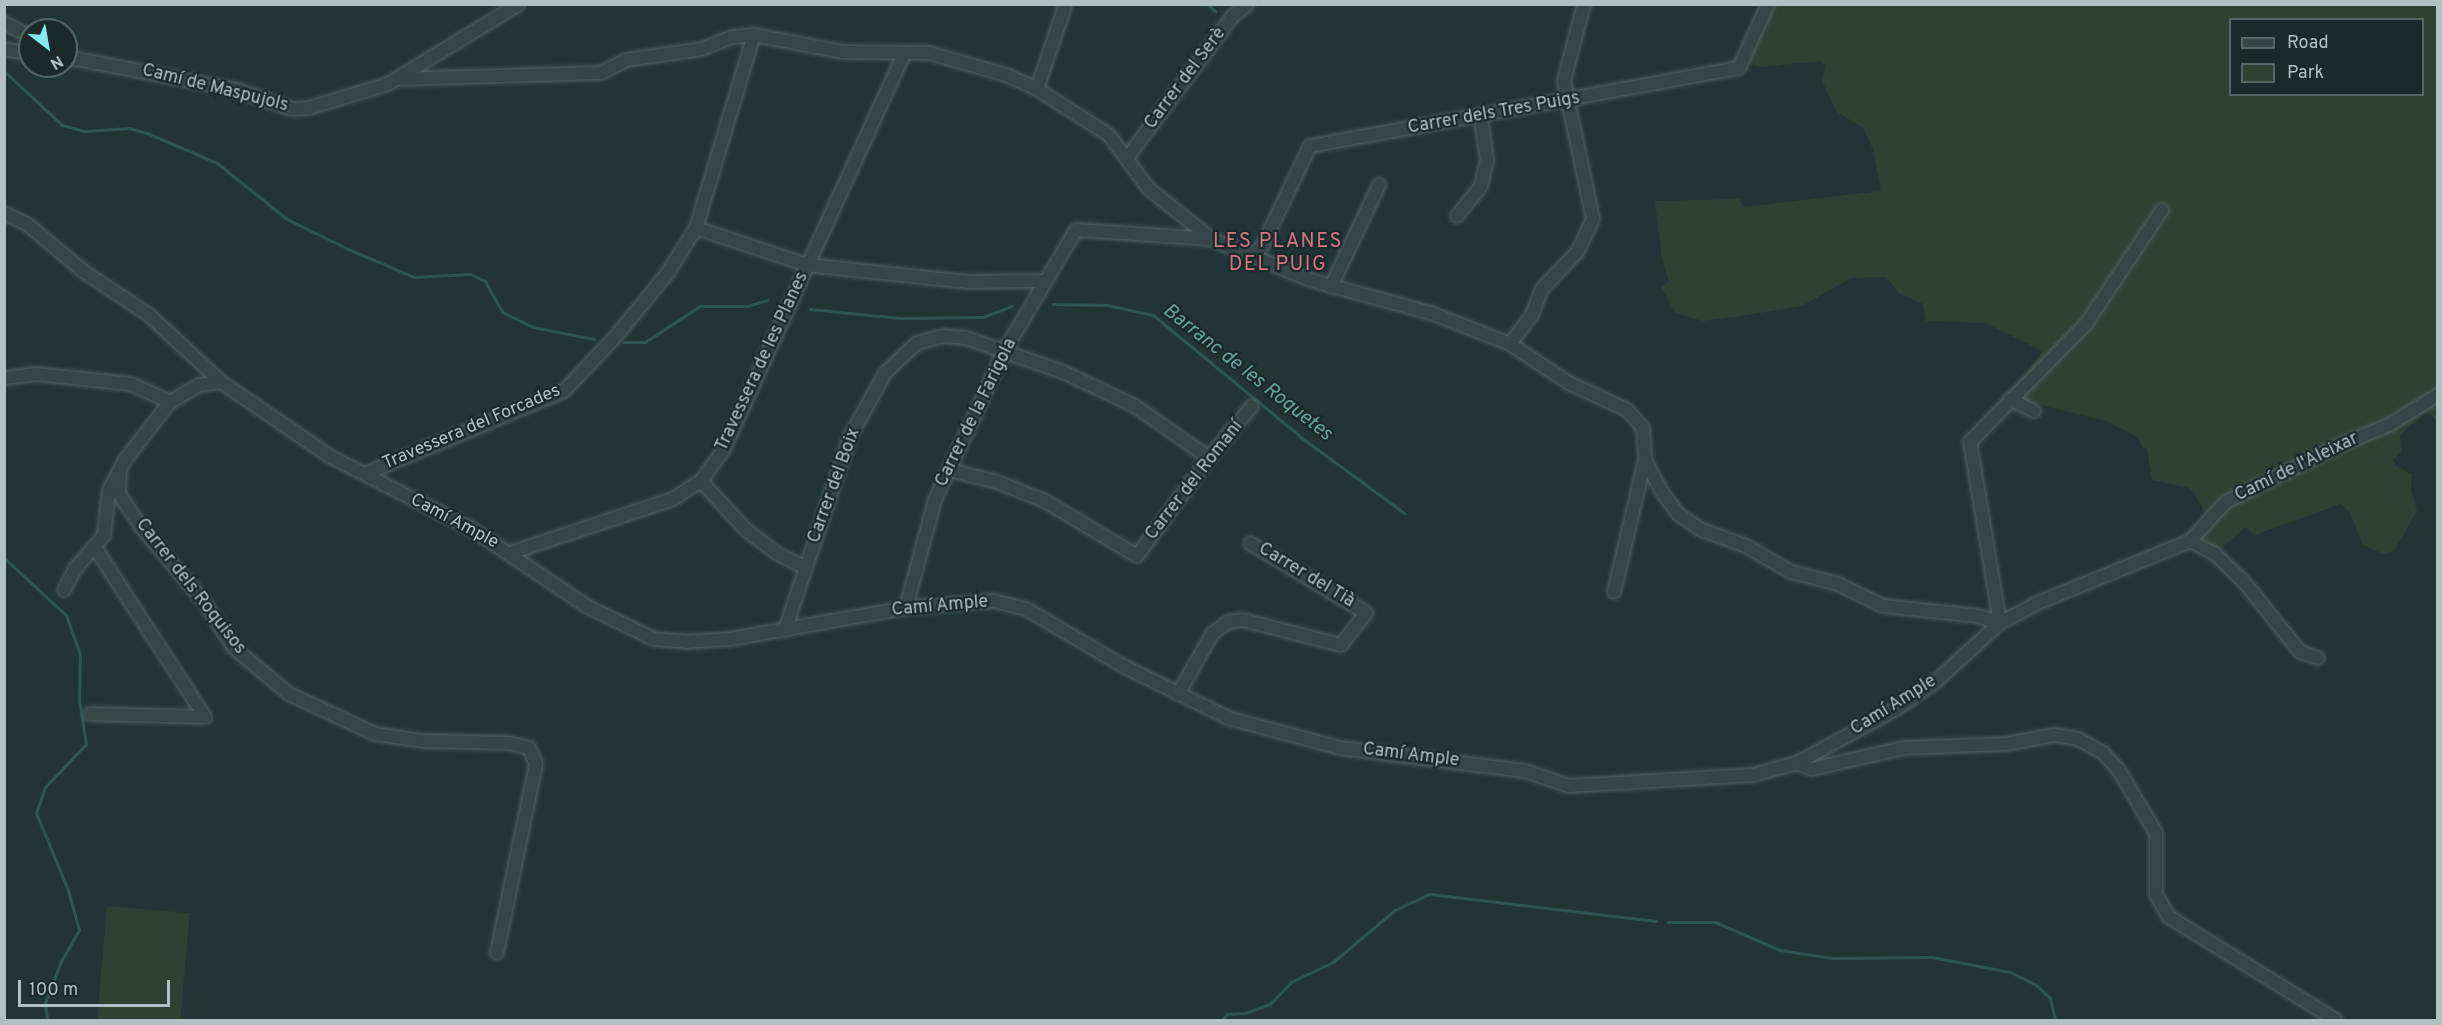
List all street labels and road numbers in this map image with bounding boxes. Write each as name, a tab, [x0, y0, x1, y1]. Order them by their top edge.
street label: Carrer del Serè	[1141, 24, 1231, 134]
street label: Camí de Maspujols	[140, 60, 290, 118]
street label: Carrer dels Tres Puigs	[1406, 88, 1582, 140]
street label: Travessera de les Planes	[712, 269, 814, 455]
street label: Carrer de la Farigola	[932, 335, 1022, 491]
street label: Travessera del Forcades	[380, 381, 564, 475]
street label: Carrer del Romaní	[1142, 417, 1248, 545]
street label: Carrer del Boix	[804, 426, 866, 546]
street label: Camí de l'Aleixar	[2232, 429, 2362, 507]
street label: Camí Ample	[406, 490, 502, 554]
street label: Carrer dels Roquisos	[130, 515, 250, 659]
street label: Carrer del Tià	[1254, 539, 1358, 613]
street label: Camí Ample	[890, 592, 990, 622]
street label: Camí Ample	[1847, 671, 1941, 741]
street label: Camí Ample	[1361, 739, 1461, 773]

